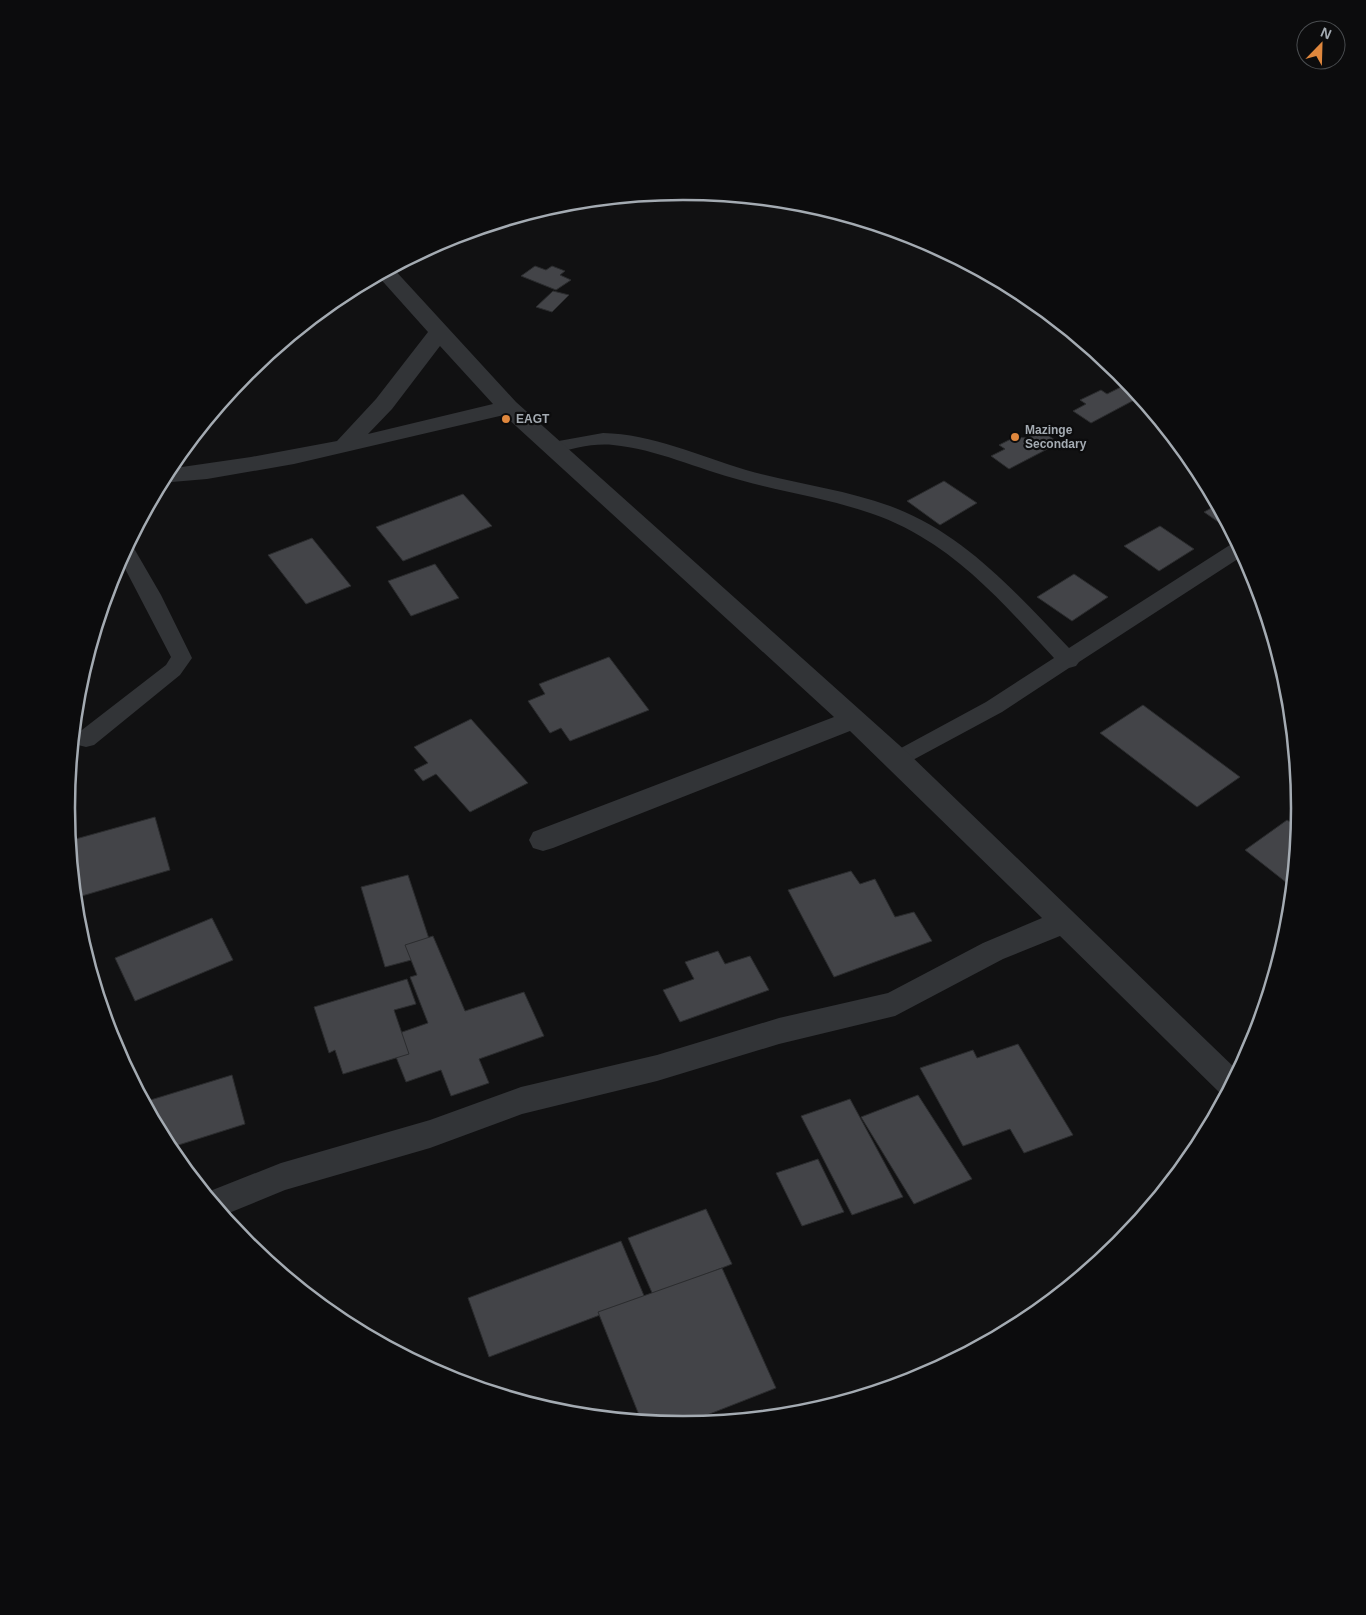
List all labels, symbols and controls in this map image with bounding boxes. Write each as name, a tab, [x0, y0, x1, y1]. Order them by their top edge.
north arrow	[1296, 20, 1346, 70]
text: N	[1318, 24, 1334, 42]
place label: EAGT	[516, 412, 550, 426]
marker: EAGT	[500, 413, 512, 425]
place label: Mazinge Secondary	[1025, 423, 1087, 451]
marker: Mazinge Secondary	[1009, 431, 1021, 443]

